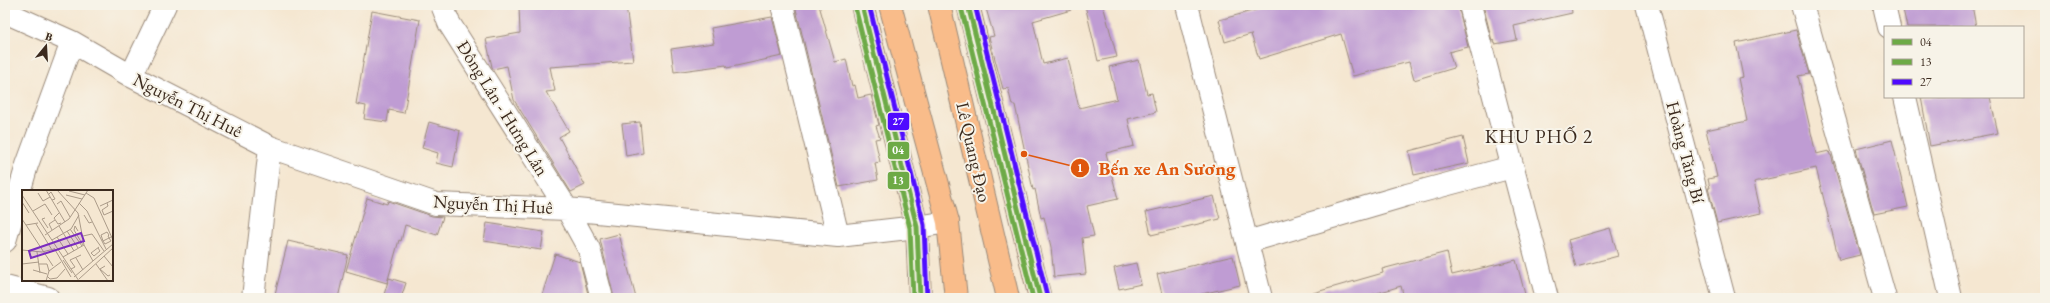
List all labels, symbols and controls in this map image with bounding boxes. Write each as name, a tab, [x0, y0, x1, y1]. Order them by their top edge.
north arrow	[26, 26, 66, 66]
legend	[1884, 26, 2024, 98]
text: B	[44, 29, 55, 44]
text: 04	[1920, 34, 1932, 50]
street label: Đông Lân - Hưng Lân	[452, 36, 554, 180]
text: 13	[1920, 54, 1932, 70]
street label: Nguyễn Thị Huê	[130, 68, 246, 142]
text: 27	[1920, 74, 1932, 90]
street label: Hoàng Tăng Bí	[1661, 99, 1711, 206]
street label: Lê Quang Đạo	[951, 100, 997, 204]
line badge: 27	[887, 112, 910, 131]
text: 27	[892, 114, 904, 128]
district label: KHU PHỐ 2	[1485, 124, 1593, 149]
line badge: 04	[887, 141, 910, 160]
text: 04	[892, 143, 904, 157]
callout: Bến xe An Sương	[1070, 153, 1243, 184]
text: Bến xe An Sương	[1099, 156, 1236, 181]
text: 1	[1077, 160, 1083, 176]
line badge: 13	[887, 171, 910, 190]
text: 13	[892, 173, 904, 187]
street label: Nguyễn Thị Huê	[433, 189, 553, 219]
inset map	[22, 190, 113, 281]

